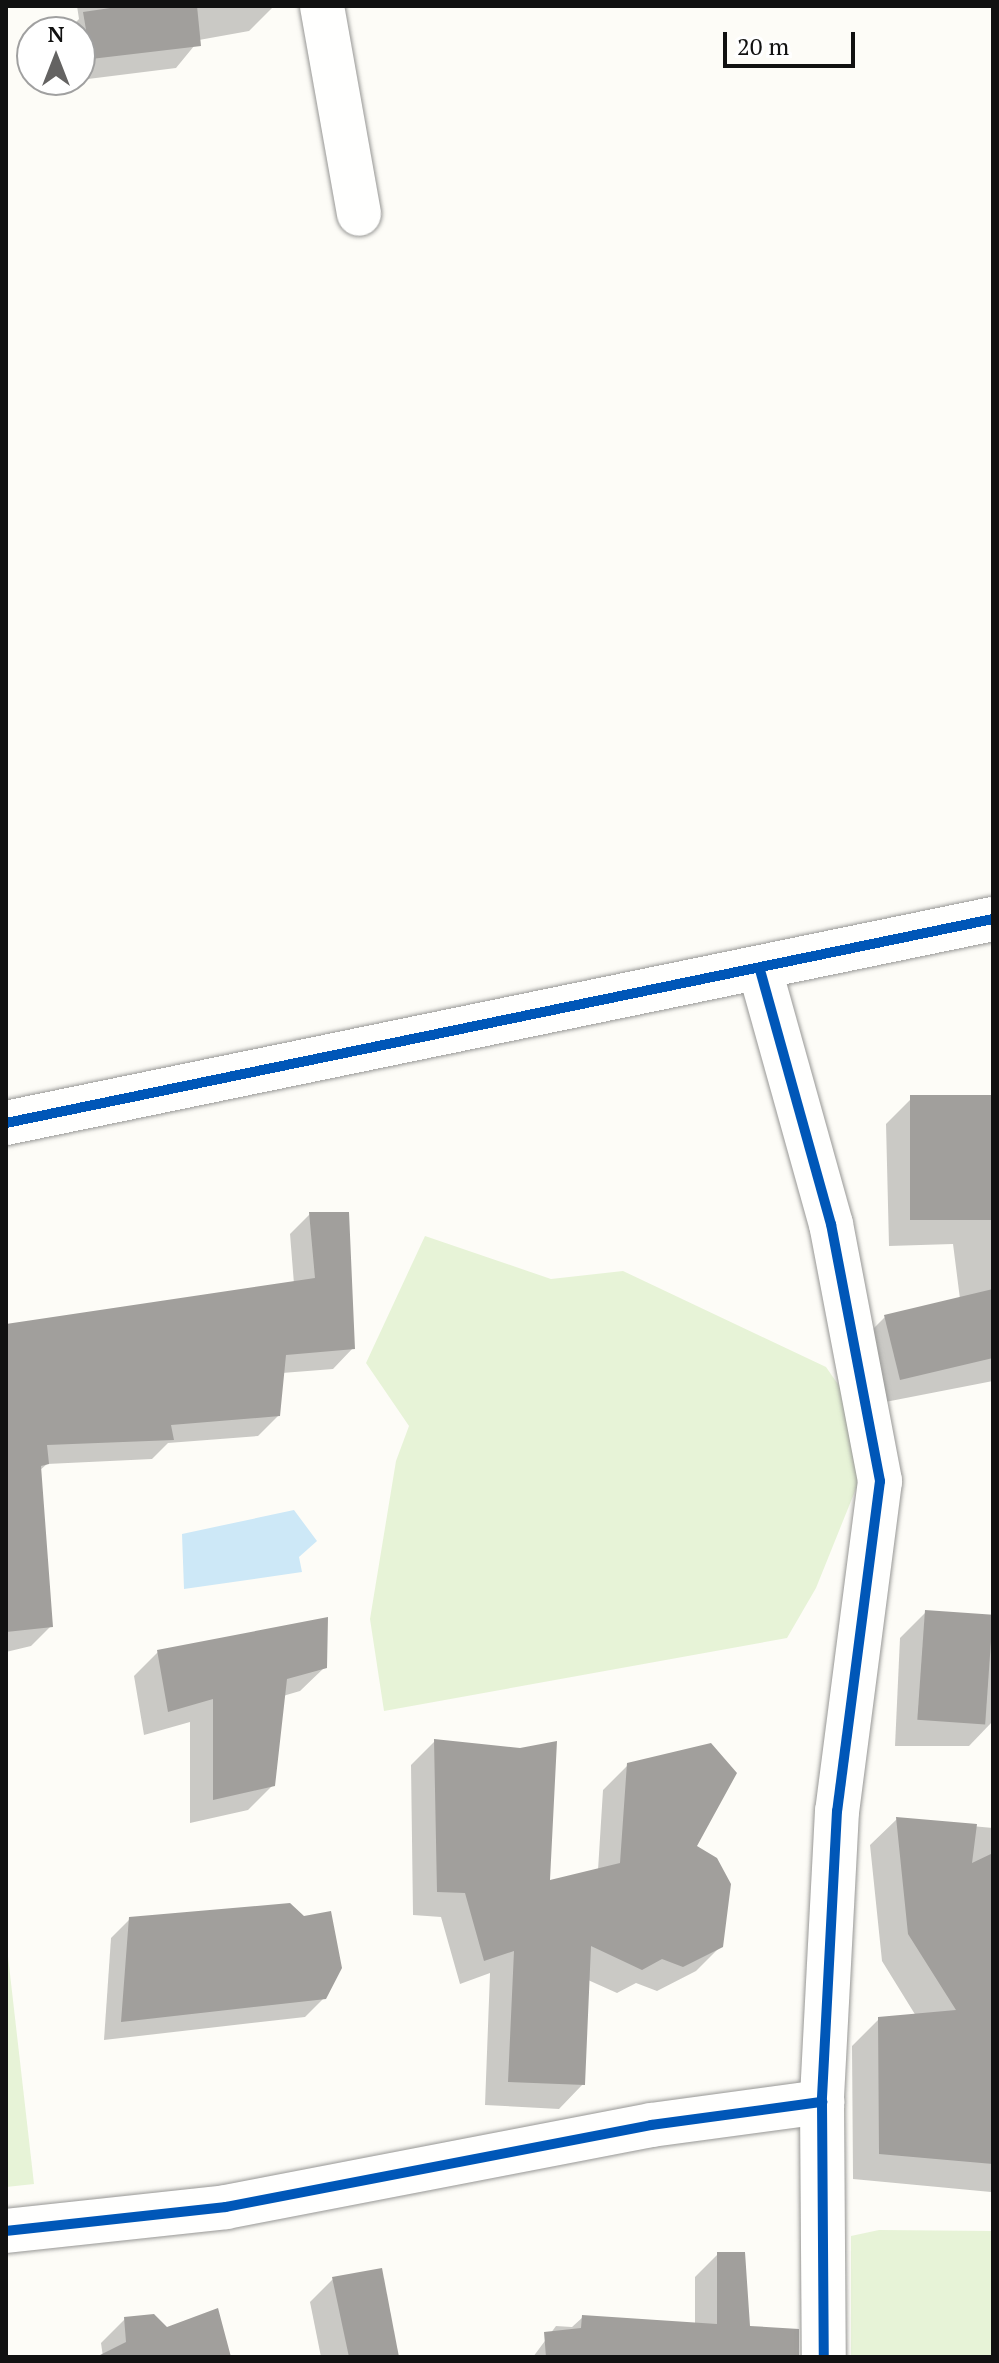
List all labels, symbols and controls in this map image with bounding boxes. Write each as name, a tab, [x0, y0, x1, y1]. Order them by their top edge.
north arrow	[16, 16, 96, 96]
scale bar	[727, 16, 859, 66]
text: N	[48, 19, 64, 48]
text: 20 m	[737, 30, 789, 62]

